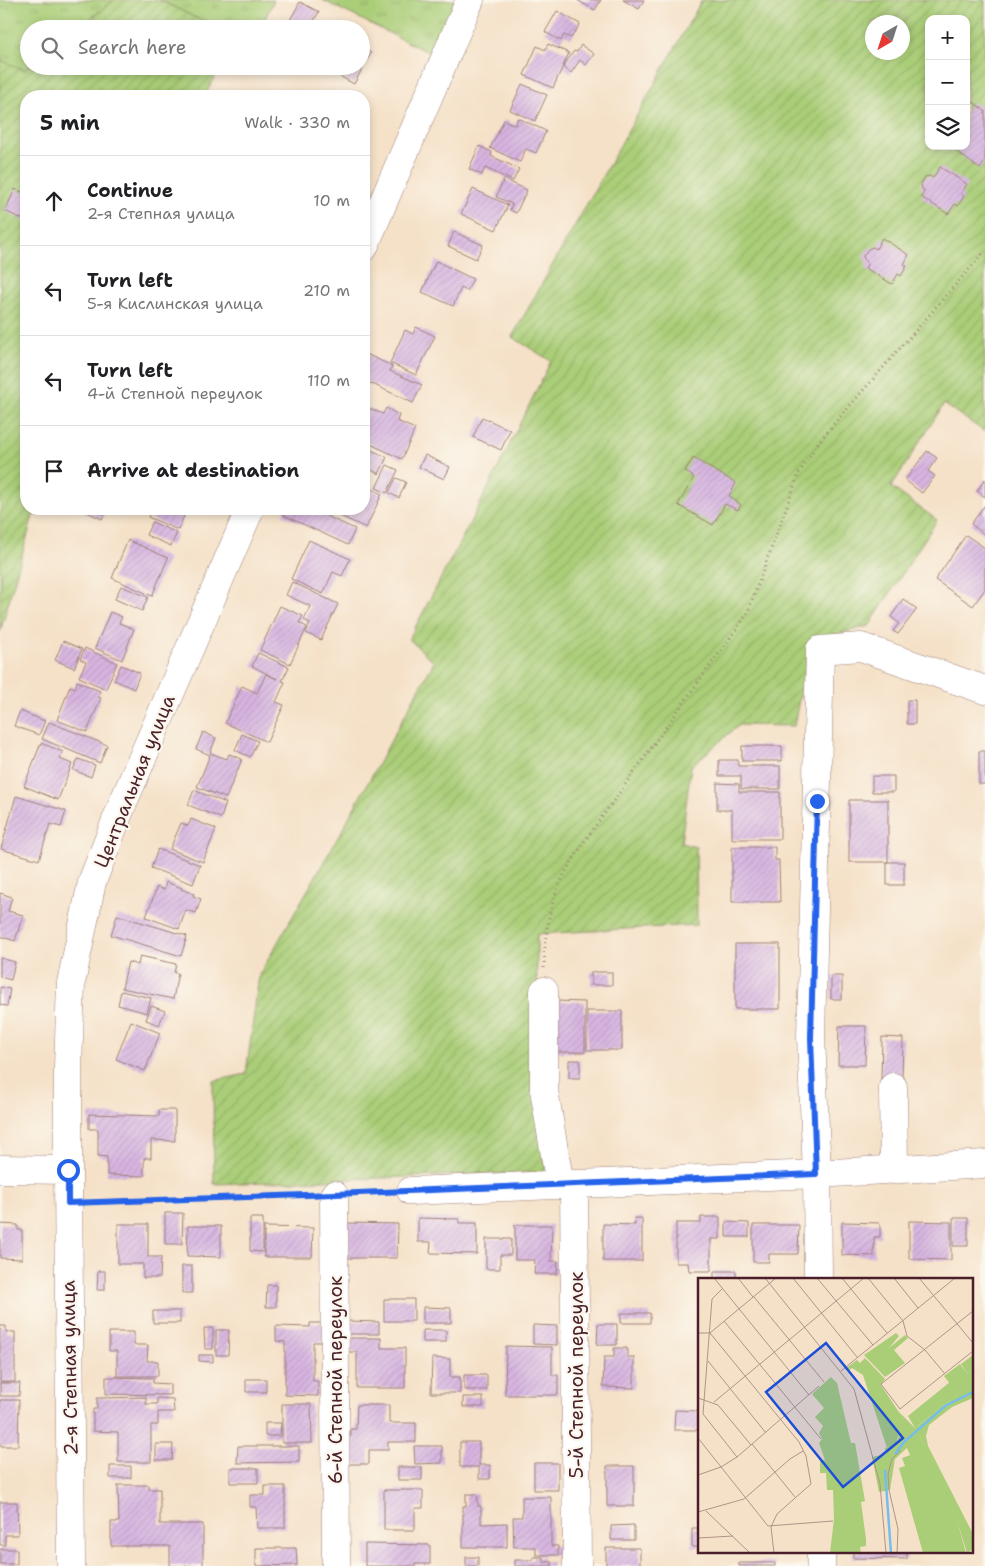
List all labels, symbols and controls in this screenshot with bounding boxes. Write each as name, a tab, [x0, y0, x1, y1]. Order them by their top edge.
north arrow	[865, 15, 910, 60]
map controls	[925, 15, 970, 150]
button: +	[925, 15, 970, 60]
search box	[20, 20, 370, 75]
icon: search	[38, 34, 66, 62]
text: Search here	[78, 35, 187, 60]
button: −	[925, 60, 970, 105]
button: layers	[925, 105, 970, 150]
text: 5 min	[40, 109, 100, 137]
text: Walk · 330 m	[244, 112, 350, 133]
text: Continue	[87, 178, 173, 203]
icon: ahead	[40, 187, 68, 215]
text: 10 m	[313, 190, 350, 211]
text: 2-я Степная улица	[87, 203, 235, 224]
text: Turn left	[87, 268, 173, 293]
icon: left	[40, 277, 68, 305]
text: 210 m	[303, 280, 350, 301]
text: 5-я Кислинская улица	[87, 293, 263, 314]
text: Turn left	[87, 358, 173, 383]
icon: left	[40, 367, 68, 395]
text: 110 m	[307, 370, 350, 391]
text: 4-й Степной переулок	[87, 383, 263, 404]
icon: arrive	[40, 457, 68, 485]
text: Arrive at destination	[87, 458, 299, 483]
street label: Центральная улица	[88, 691, 181, 872]
route end	[806, 790, 829, 813]
route start	[57, 1159, 80, 1182]
street label: 5-й Степной переулок	[564, 1272, 589, 1478]
street label: 6-й Степной переулок	[323, 1276, 348, 1484]
inset map	[698, 1278, 972, 1554]
street label: 2-я Степная улица	[55, 1280, 84, 1456]

